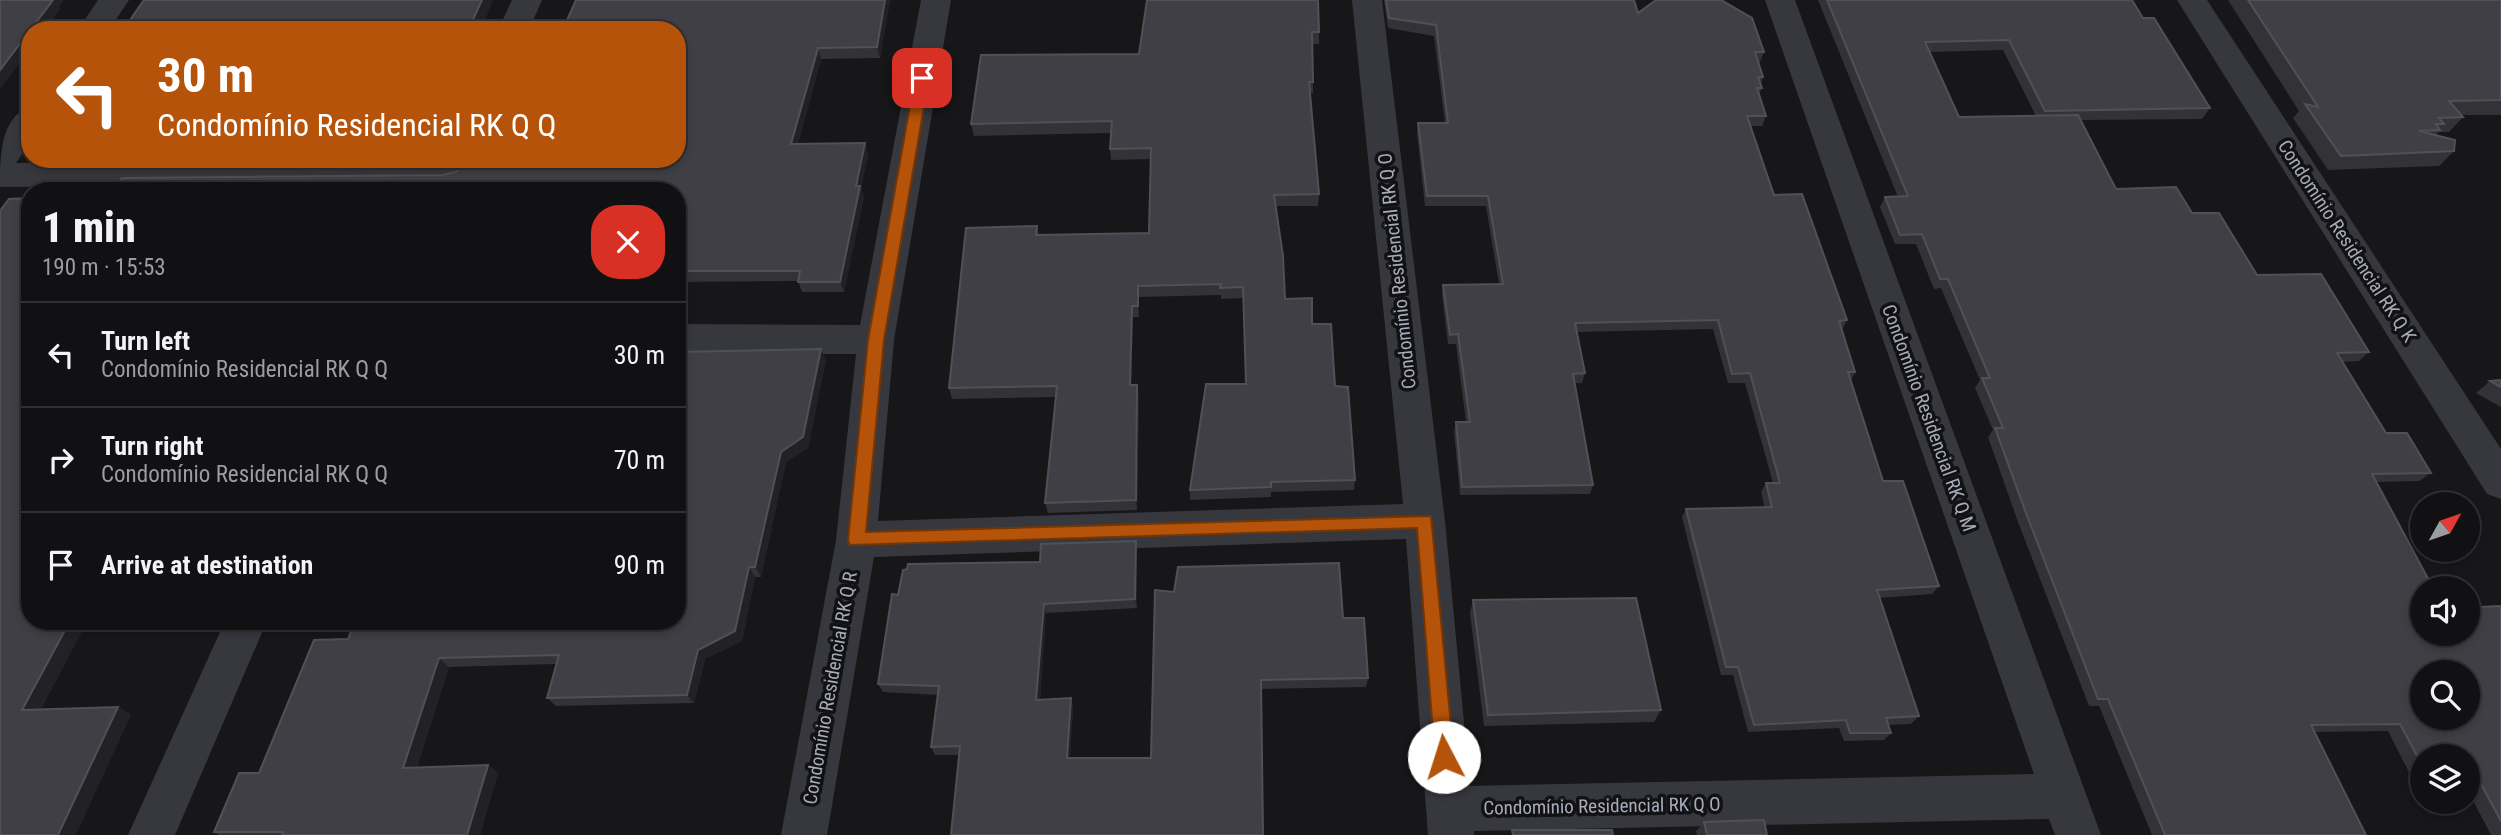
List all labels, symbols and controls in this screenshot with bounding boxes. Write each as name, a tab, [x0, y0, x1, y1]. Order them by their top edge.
text: 30 m	[157, 47, 254, 104]
pin	[892, 48, 952, 108]
icon: left	[42, 49, 133, 140]
icon: arrive	[903, 59, 941, 97]
text: Condomínio Residencial RK Q Q	[157, 106, 557, 144]
street label: Condomínio Residencial RK Q K	[2273, 136, 2421, 347]
street label: Condomínio Residencial RK Q O	[1373, 152, 1421, 390]
text: 1 min	[42, 203, 136, 252]
button: close	[591, 205, 665, 279]
text: 190 m · 15:53	[42, 254, 166, 281]
street label: Condomínio Residencial RK Q M	[1877, 301, 1981, 535]
text: Turn left	[101, 326, 190, 356]
icon: left	[42, 336, 80, 374]
text: 30 m	[614, 340, 665, 370]
text: Condomínio Residencial RK Q Q	[101, 356, 388, 383]
text: Turn right	[101, 431, 203, 461]
icon: right	[42, 441, 80, 479]
text: 70 m	[614, 445, 665, 475]
text: Condomínio Residencial RK Q Q	[101, 461, 388, 488]
north arrow	[2410, 492, 2480, 562]
map controls	[2410, 492, 2480, 814]
icon: arrive	[42, 546, 80, 584]
text: Arrive at destination	[101, 550, 313, 580]
text: 90 m	[614, 550, 665, 580]
street label: Condomínio Residencial RK Q R	[798, 570, 862, 806]
button: sound	[2410, 576, 2480, 646]
button: search	[2410, 660, 2480, 730]
position arrow	[1407, 720, 1481, 794]
button: layers	[2410, 744, 2480, 814]
street label: Condomínio Residencial RK Q O	[1483, 792, 1721, 820]

